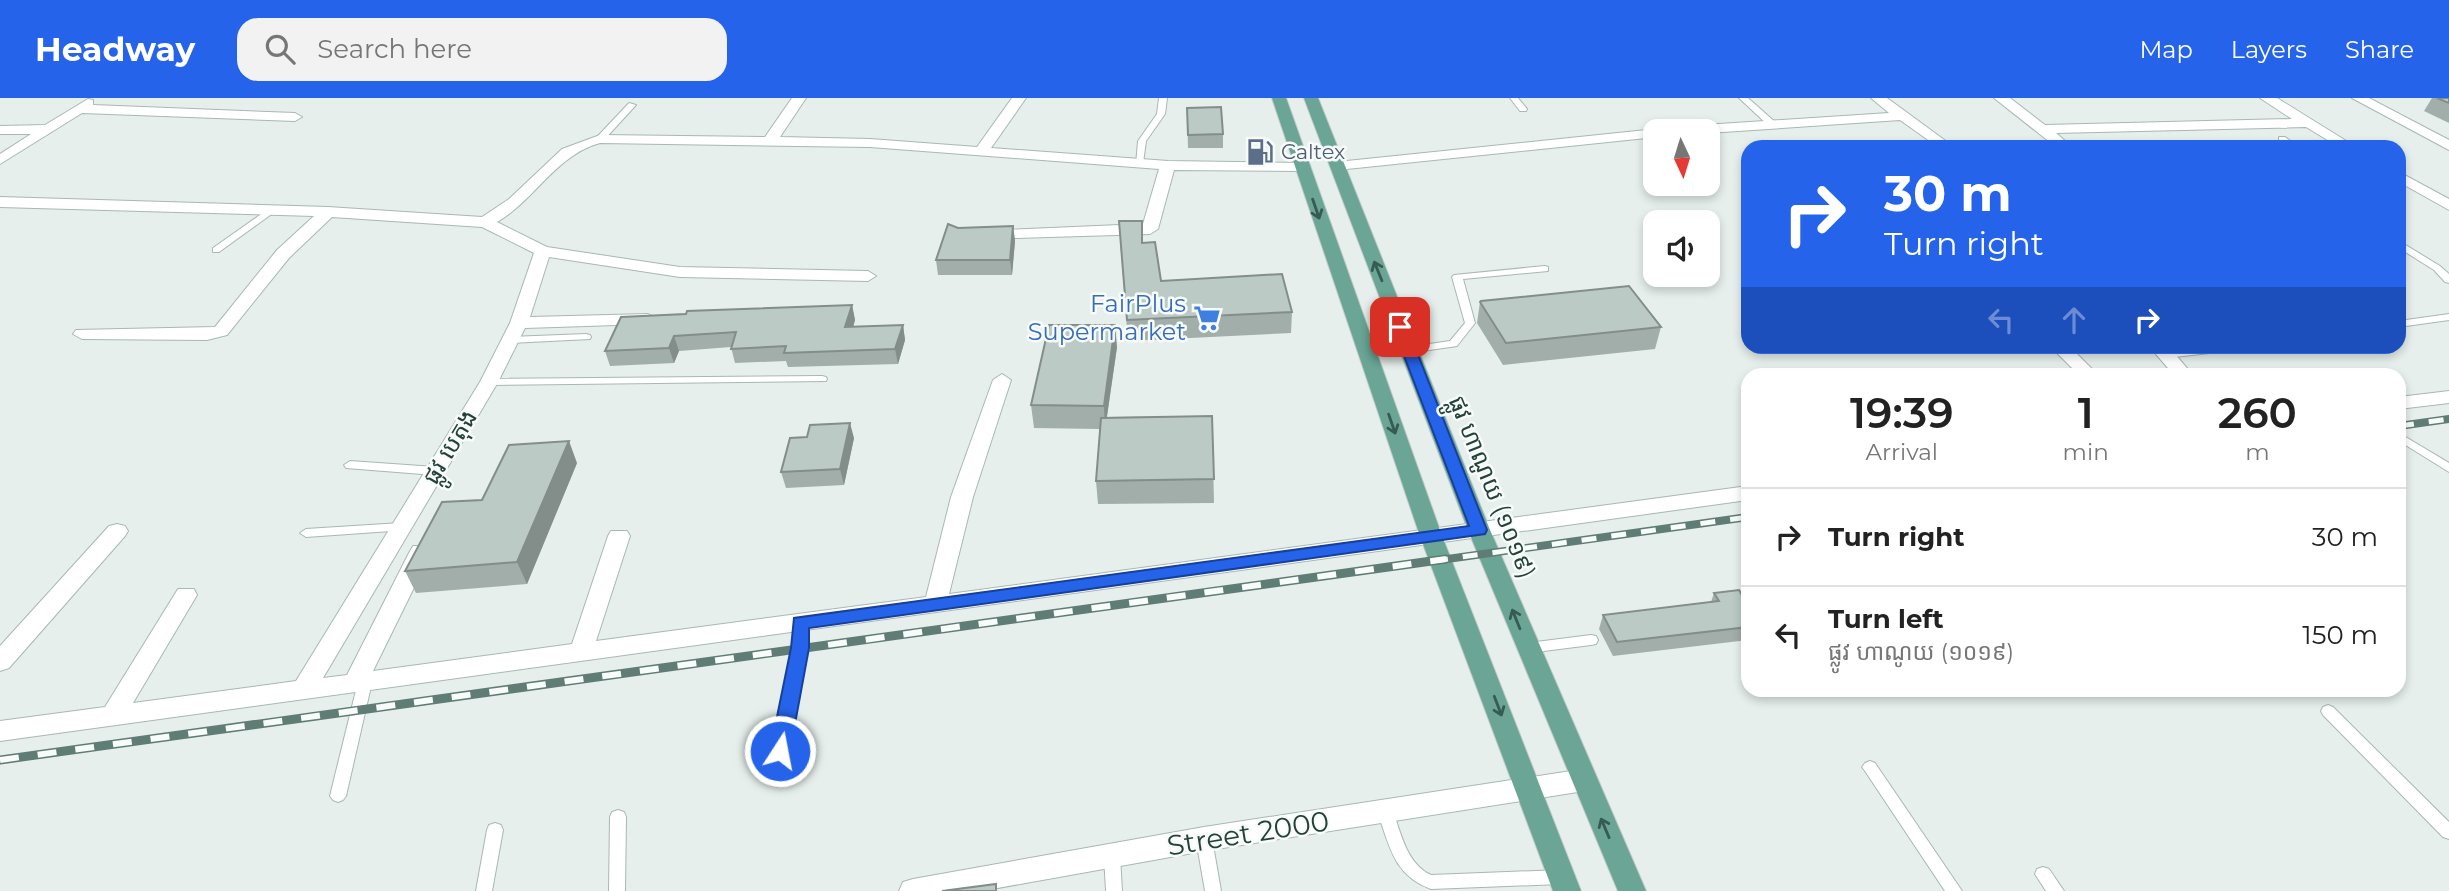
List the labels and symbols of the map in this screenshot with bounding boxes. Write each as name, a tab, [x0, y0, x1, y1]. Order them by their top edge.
north arrow	[1643, 119, 1720, 196]
fuel station icon: Caltex	[1245, 137, 1275, 167]
place label: Caltex	[1281, 139, 1345, 164]
one-way arrow	[1311, 198, 1323, 220]
one-way arrow	[1370, 260, 1383, 282]
place label: FairPlus Supermarket	[1028, 289, 1186, 346]
pin	[1370, 297, 1430, 357]
supermarket icon: FairPlus Supermarket	[1192, 303, 1222, 333]
street label: ផ្លូវ ហាណូយ (១០១៩)	[1435, 391, 1542, 585]
street label: ផ្លូវ បេតុង	[416, 404, 490, 494]
one-way arrow	[1387, 412, 1399, 434]
one-way arrow	[1509, 608, 1522, 630]
one-way arrow	[1492, 694, 1505, 716]
position arrow	[743, 714, 817, 788]
street label: Street 2000	[1165, 803, 1331, 863]
one-way arrow	[1598, 818, 1611, 840]

